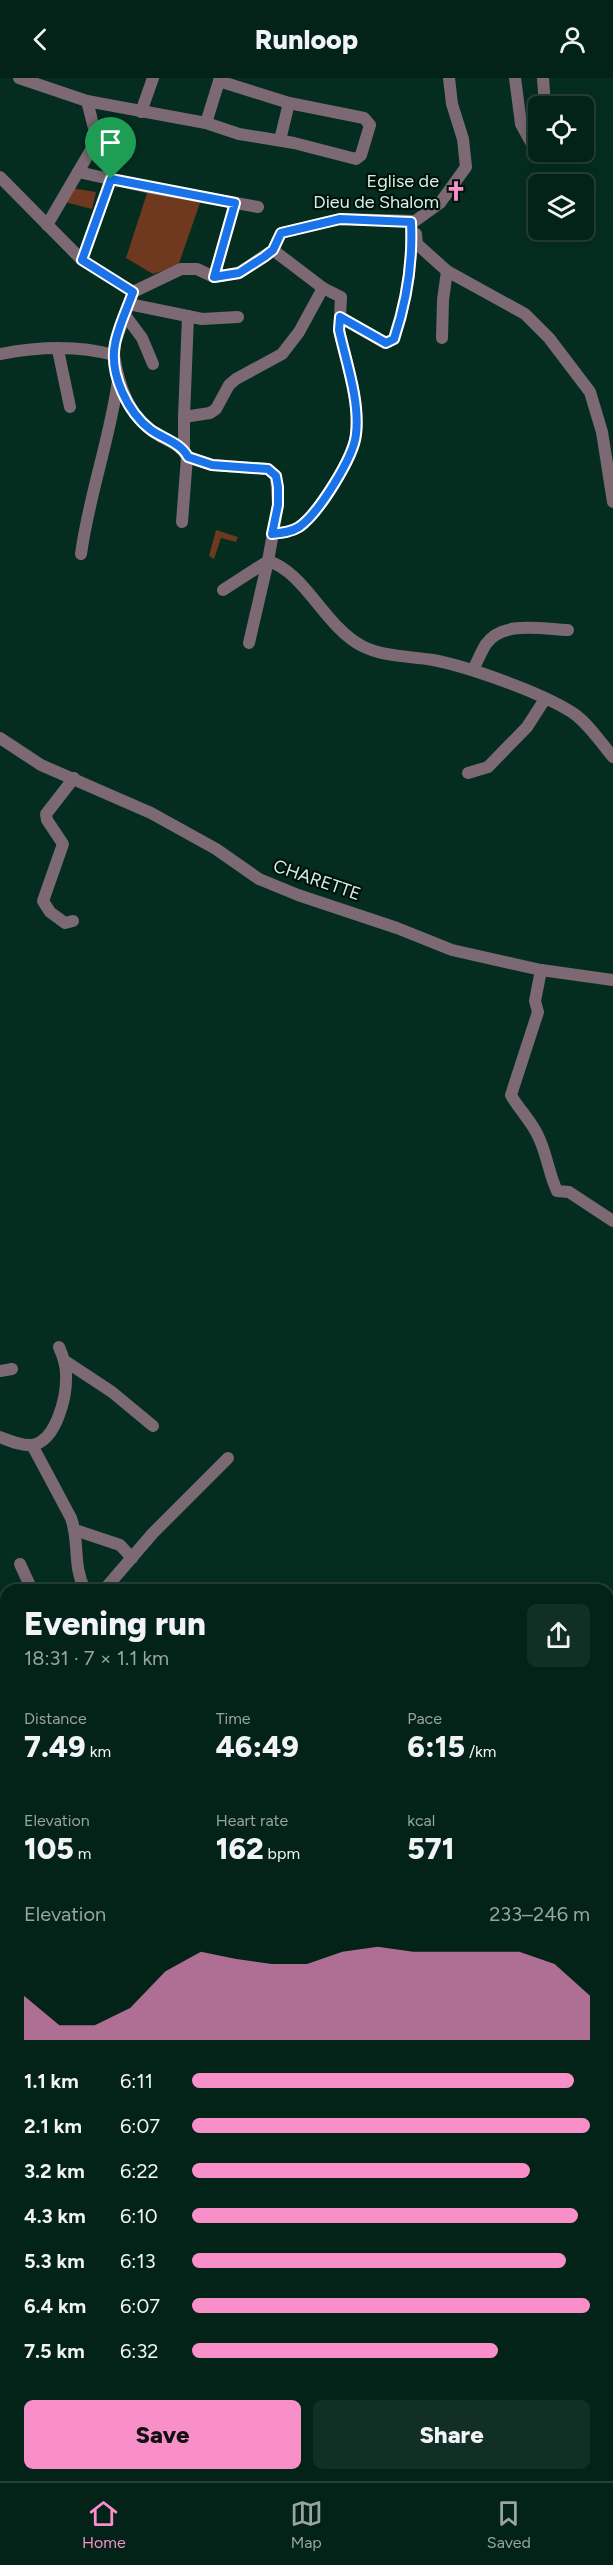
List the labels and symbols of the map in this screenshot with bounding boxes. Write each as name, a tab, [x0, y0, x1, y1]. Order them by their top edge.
pin	[85, 117, 136, 179]
place label: Eglise de Dieu de Shalom	[313, 170, 439, 213]
church icon: Eglise de Dieu de Shalom	[444, 179, 468, 203]
street label: CHARETTE	[270, 855, 364, 905]

